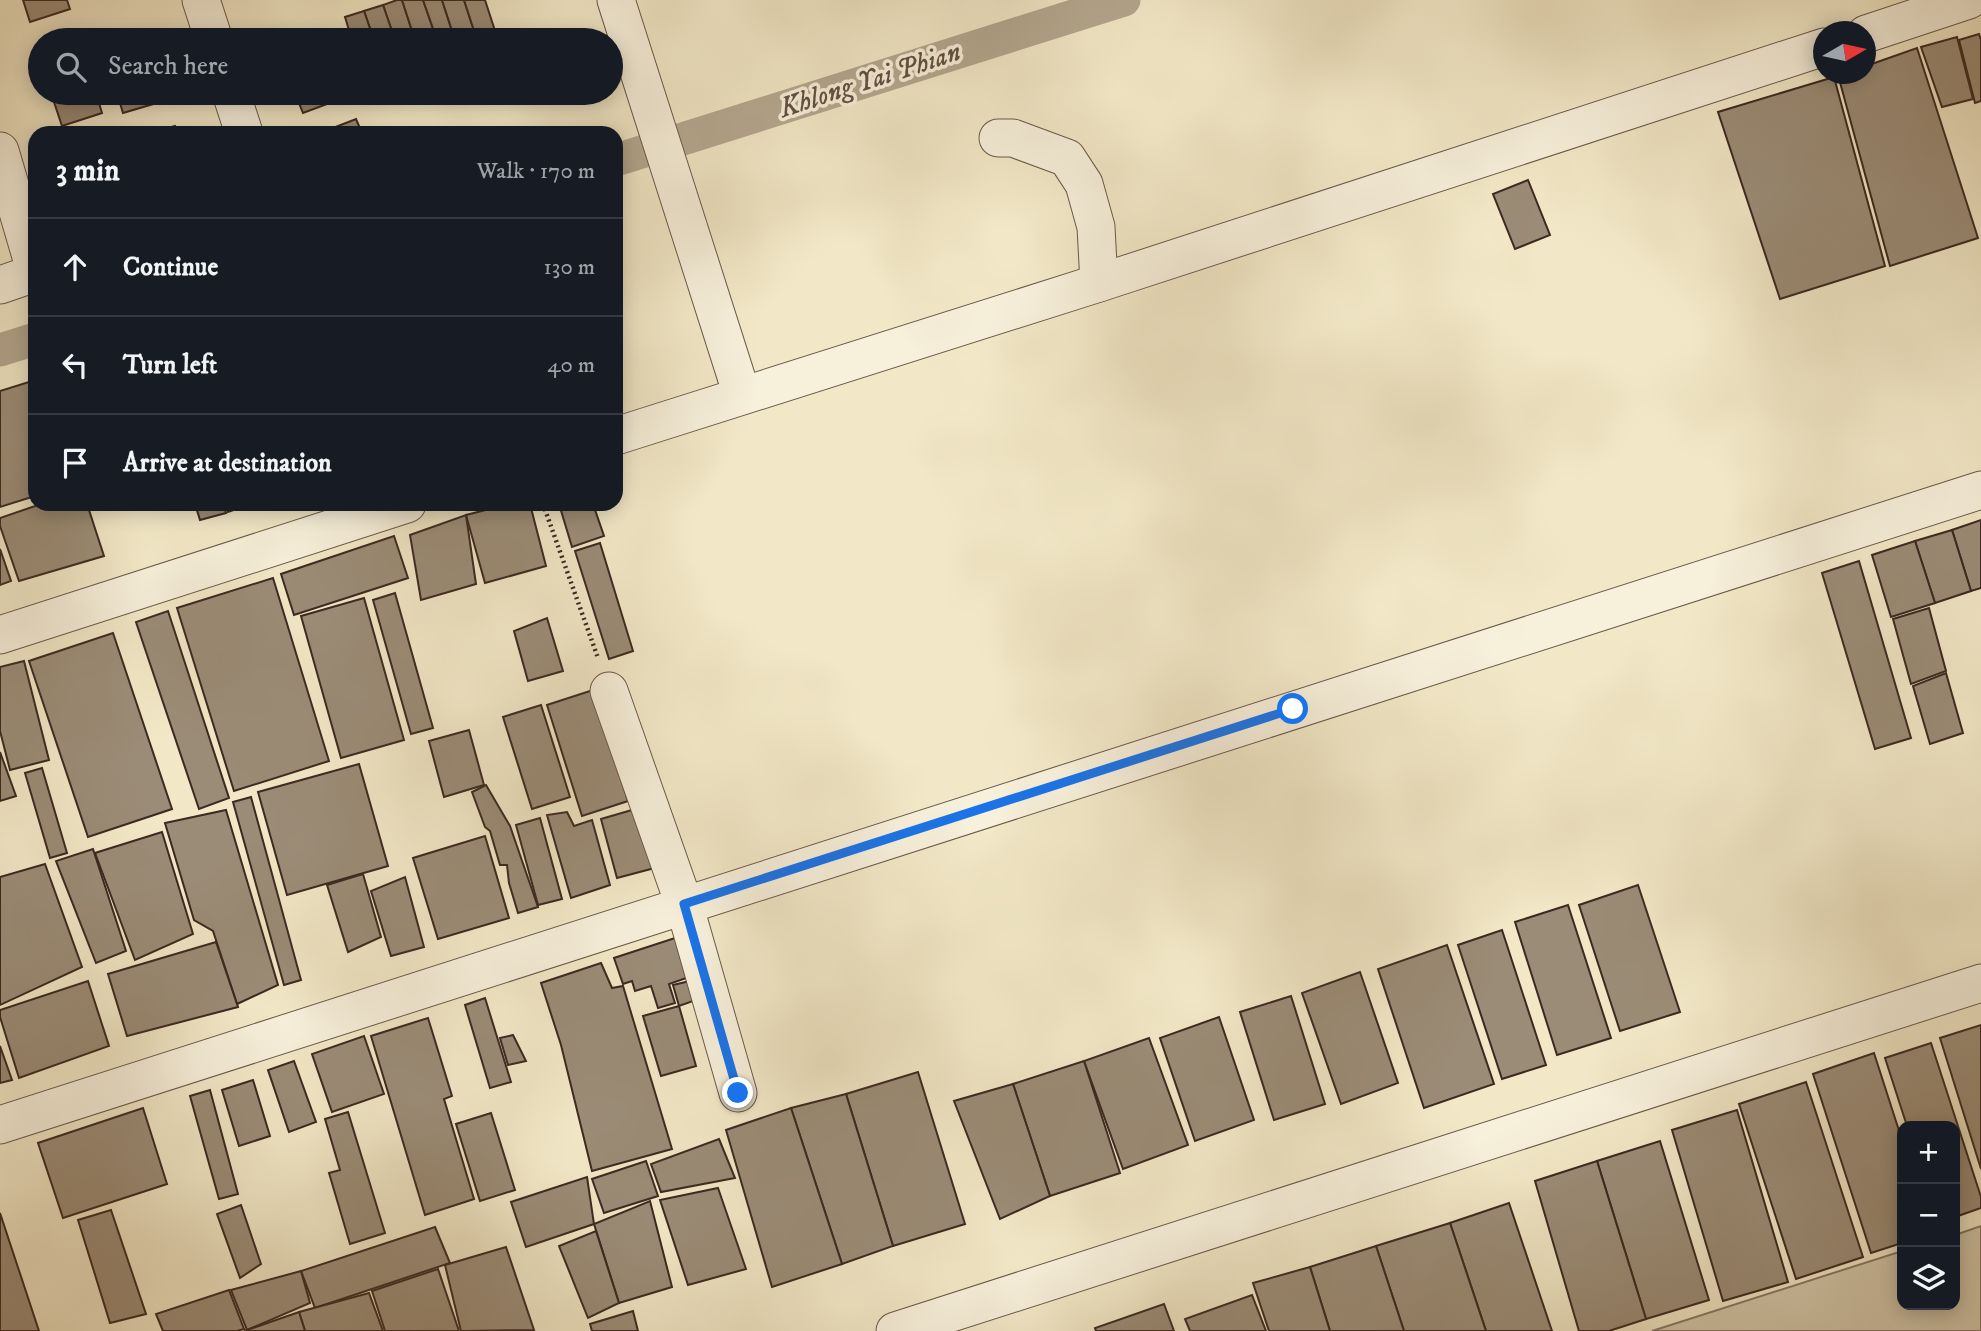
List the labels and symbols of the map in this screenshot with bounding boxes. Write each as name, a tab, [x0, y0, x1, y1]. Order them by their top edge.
north arrow	[1813, 21, 1876, 84]
water label: Khlong Yai Phian	[774, 34, 965, 126]
route start	[1277, 693, 1308, 724]
route end	[722, 1077, 753, 1108]

